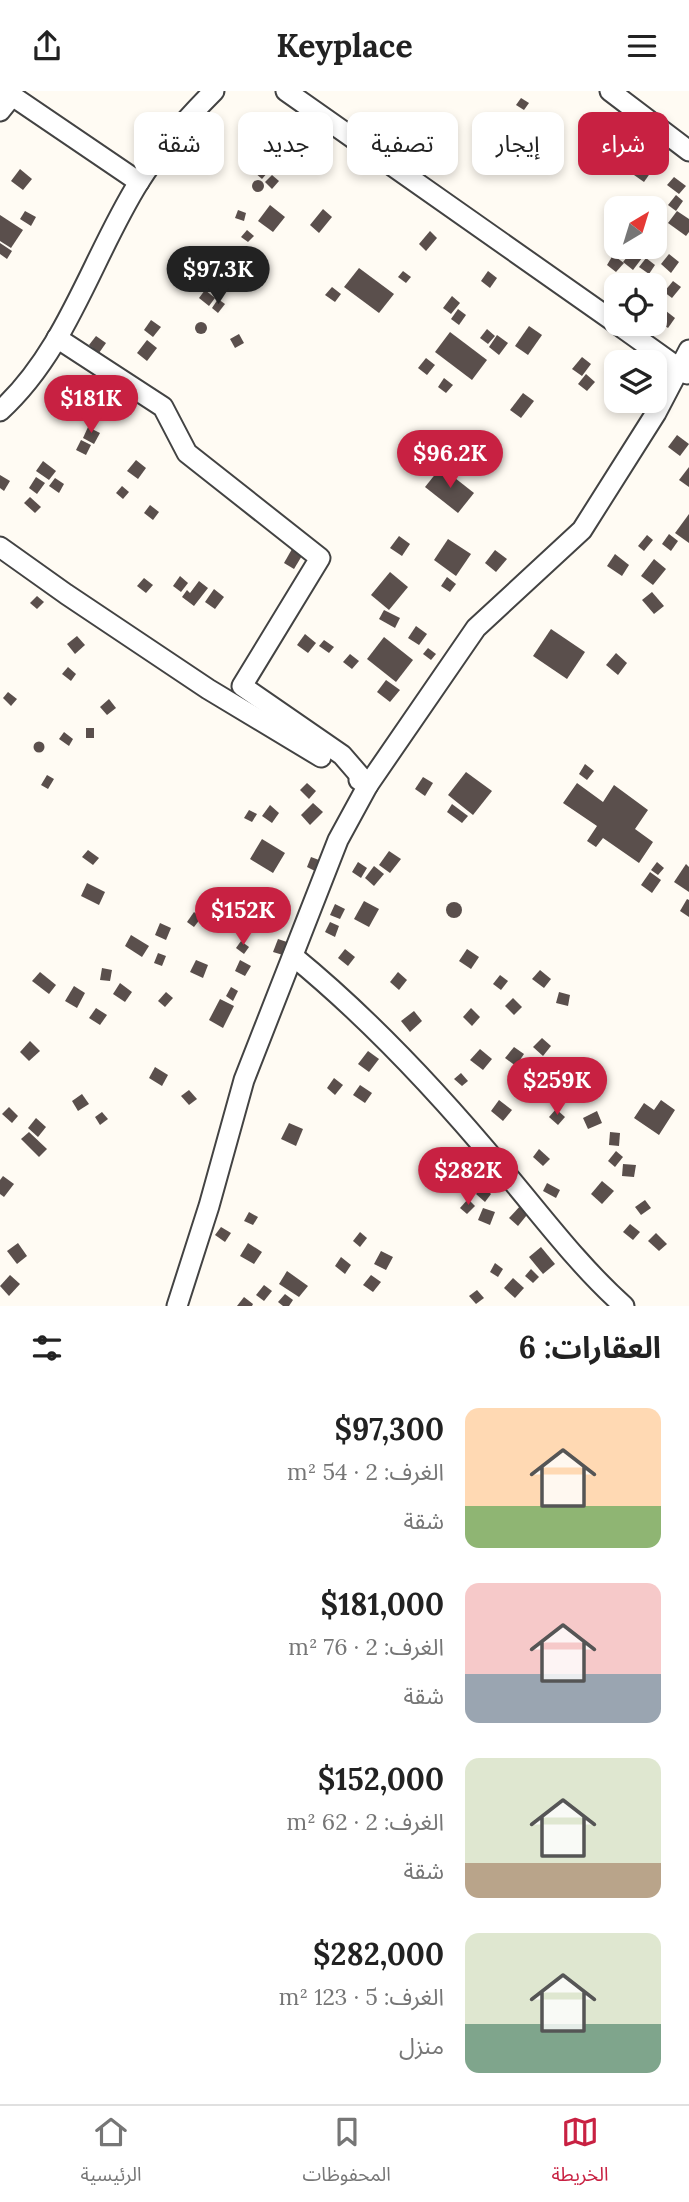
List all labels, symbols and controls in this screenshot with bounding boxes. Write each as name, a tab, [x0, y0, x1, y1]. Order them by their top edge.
text: Keyplace	[276, 25, 413, 66]
icon: share	[28, 27, 66, 65]
icon: menu	[623, 27, 661, 65]
chip: شقة	[134, 112, 224, 175]
chip: جديد	[238, 112, 333, 175]
chip: تصفية	[347, 112, 458, 175]
chip: إيجار	[472, 112, 564, 175]
chip: شراء	[578, 112, 669, 175]
north arrow	[604, 196, 667, 259]
map controls	[604, 196, 667, 413]
pin: $97.3K	[161, 247, 275, 306]
text: $97.3K	[183, 254, 253, 283]
button: locate	[604, 273, 667, 336]
button: layers	[604, 350, 667, 413]
pin: $181K	[42, 375, 140, 435]
text: $181K	[60, 383, 122, 412]
pin: $96.2K	[393, 431, 507, 490]
text: $96.2K	[413, 438, 487, 467]
pin: $152K	[194, 887, 292, 947]
text: $152K	[211, 895, 275, 924]
pin: $259K	[508, 1058, 606, 1117]
text: $259K	[523, 1065, 591, 1094]
pin: $282K	[419, 1147, 517, 1207]
text: $282K	[434, 1155, 502, 1184]
text: العقارات: 6	[519, 1328, 661, 1366]
icon: filters	[28, 1329, 66, 1367]
text: $97,300	[334, 1410, 444, 1448]
icon: home	[521, 1436, 605, 1520]
text: الغرف: 2 · 54 m²	[287, 1457, 444, 1486]
text: شقة	[403, 1506, 444, 1535]
text: $181,000	[321, 1585, 444, 1623]
icon: home	[521, 1611, 605, 1695]
text: الغرف: 2 · 76 m²	[288, 1632, 444, 1661]
text: شقة	[403, 1681, 444, 1710]
text: $152,000	[318, 1760, 444, 1798]
icon: home	[521, 1786, 605, 1870]
text: الغرف: 2 · 62 m²	[286, 1807, 444, 1836]
text: شقة	[403, 1856, 444, 1885]
text: $282,000	[313, 1935, 444, 1973]
icon: home	[521, 1961, 605, 2045]
text: الغرف: 5 · 123 m²	[279, 1982, 444, 2011]
text: منزل	[399, 2031, 444, 2060]
tab: الرئيسية	[80, 2113, 142, 2195]
tab: المحفوظات	[303, 2113, 391, 2195]
tab: الخريطة	[552, 2113, 609, 2195]

